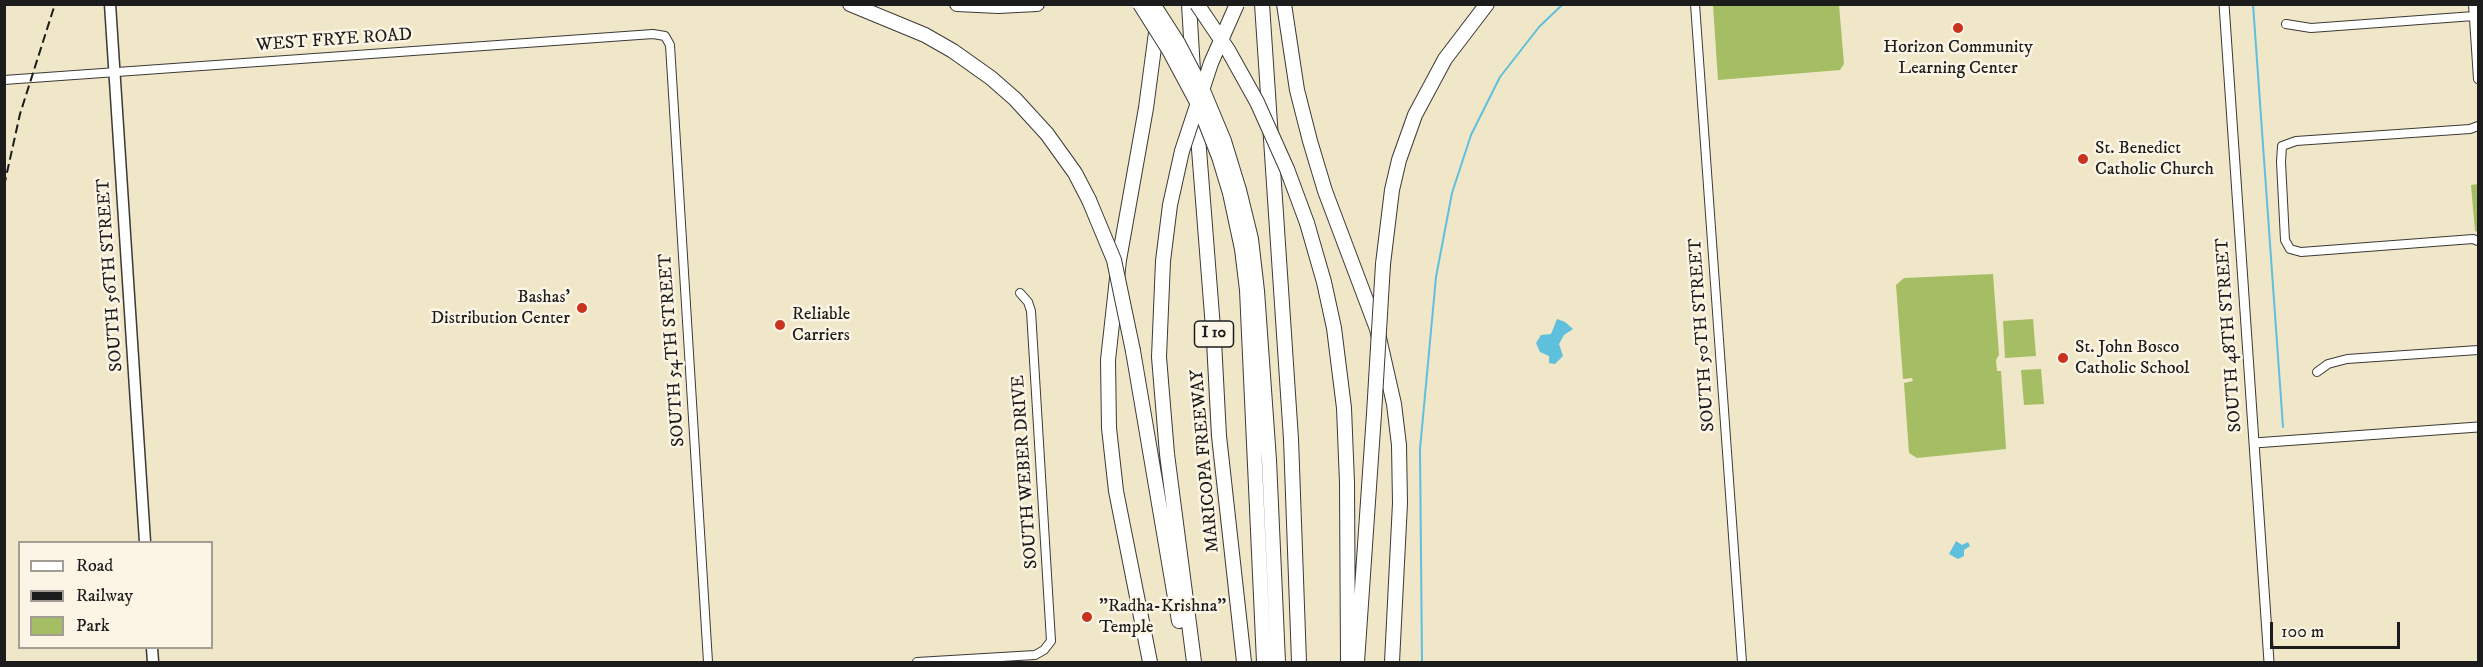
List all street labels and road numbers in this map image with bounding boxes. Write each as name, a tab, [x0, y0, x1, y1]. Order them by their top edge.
street label: WEST FRYE ROAD	[255, 25, 413, 57]
street label: SOUTH 56TH STREET	[93, 178, 129, 372]
street label: SOUTH 50TH STREET	[1685, 237, 1721, 433]
street label: SOUTH 48TH STREET	[2212, 237, 2248, 433]
street label: SOUTH 54TH STREET	[655, 253, 691, 447]
road number: I 10	[1194, 321, 1234, 347]
street label: MARICOPA FREEWAY	[1187, 369, 1225, 553]
street label: SOUTH WEBER DRIVE	[1008, 374, 1044, 570]

